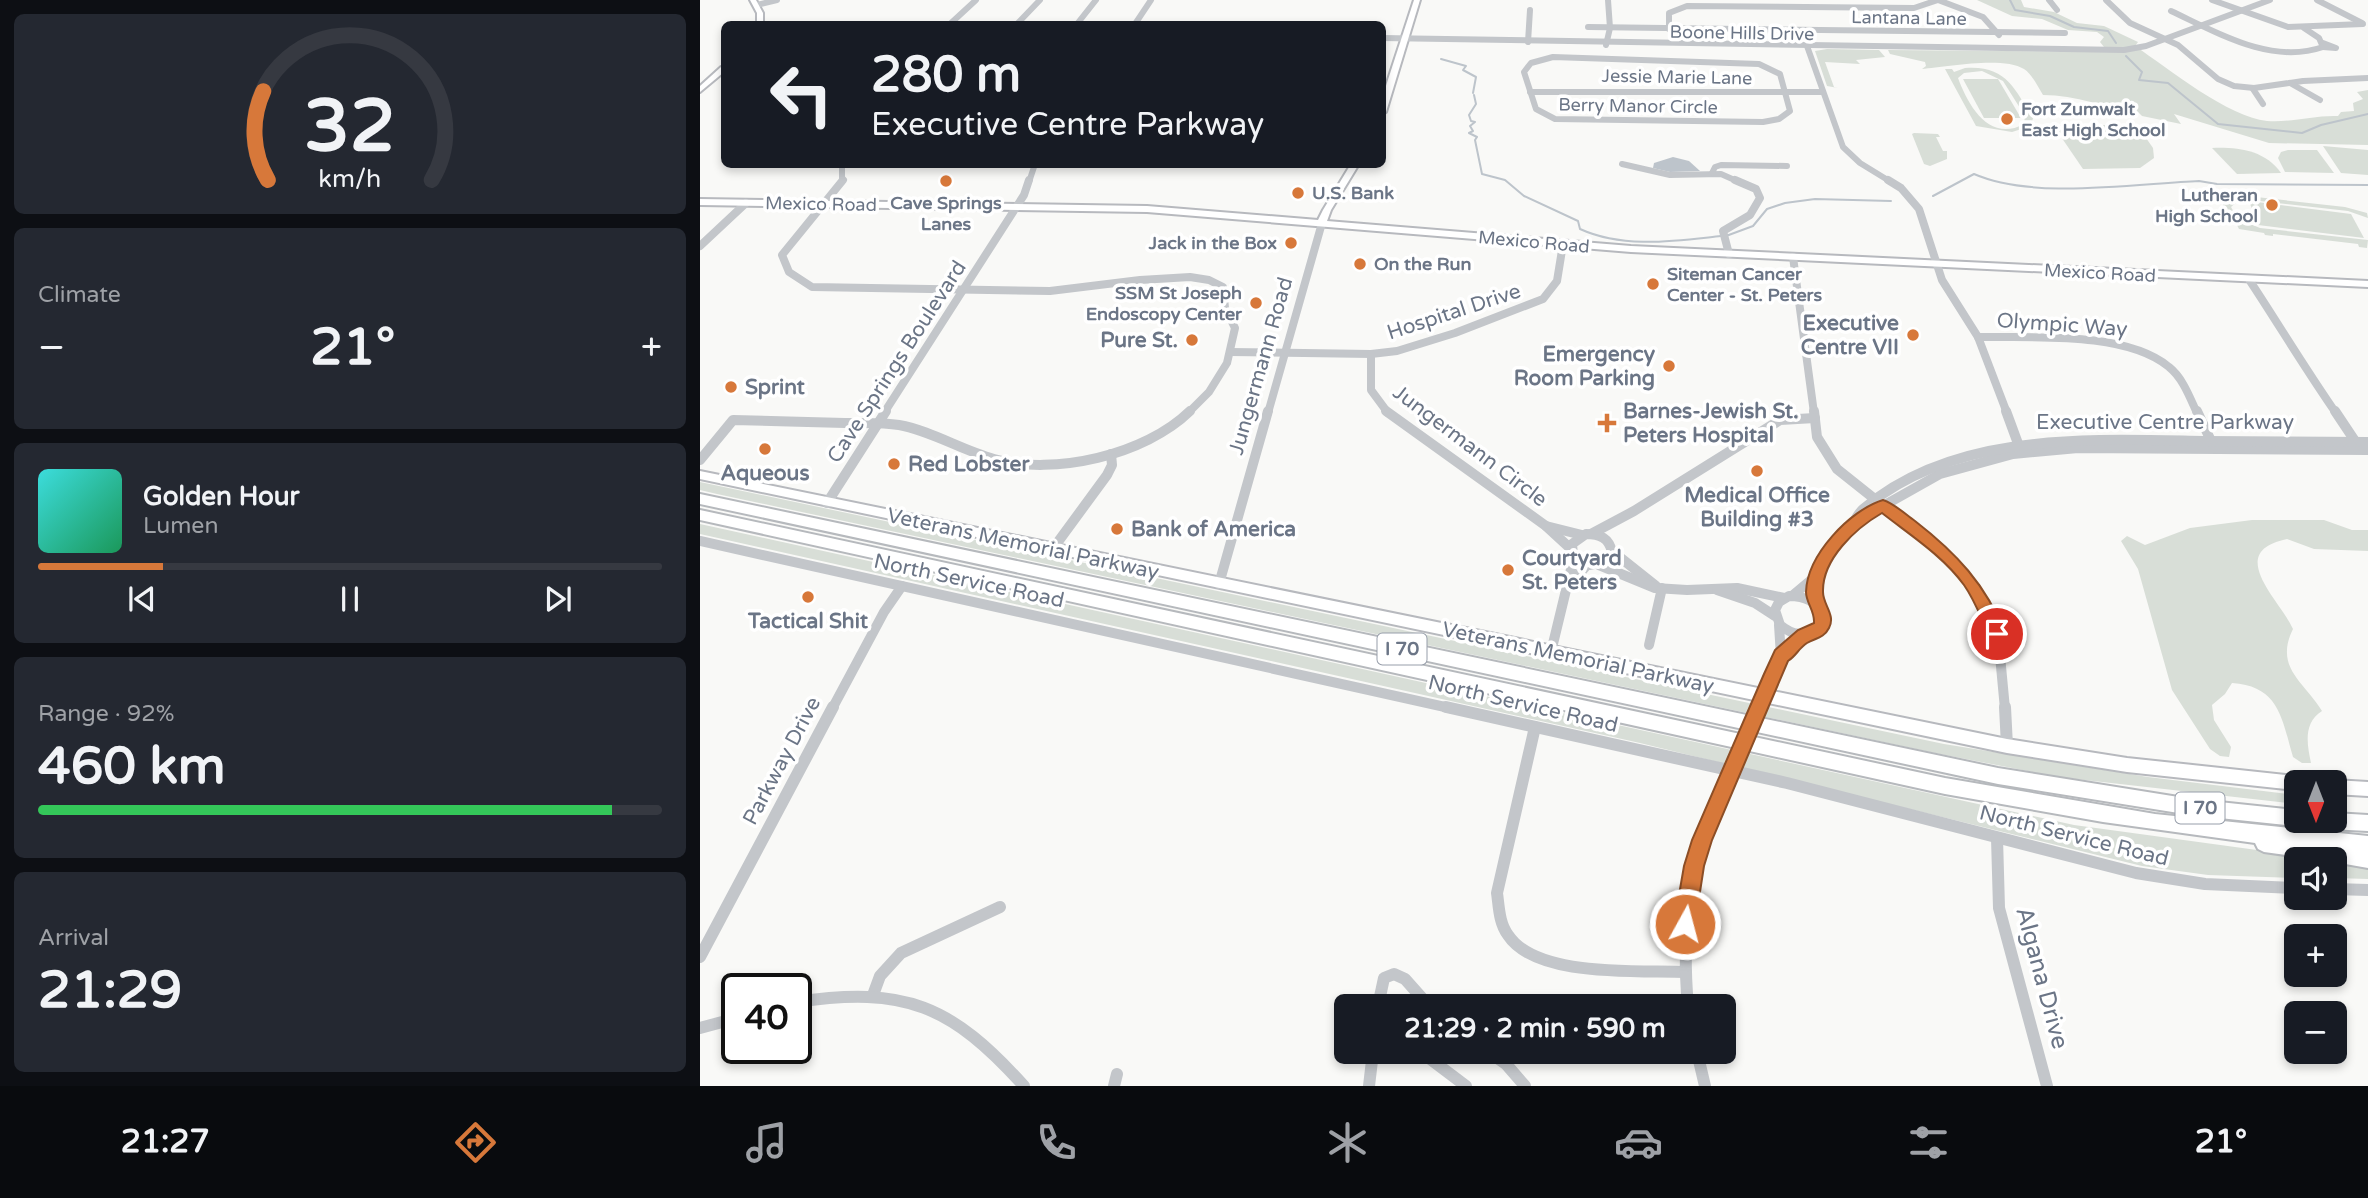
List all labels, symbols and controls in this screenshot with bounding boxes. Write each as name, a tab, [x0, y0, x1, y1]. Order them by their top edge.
street label: Lantana Lane	[1851, 6, 1967, 30]
street label: Boone Hills Drive	[1670, 21, 1814, 45]
text: 280 m	[871, 46, 1021, 105]
icon: left	[756, 49, 847, 140]
street label: Jessie Marie Lane	[1602, 65, 1752, 89]
text: 32	[304, 84, 396, 172]
street label: Berry Manor Circle	[1558, 94, 1718, 118]
place label: Fort Zumwalt East High School	[2021, 98, 2166, 141]
text: Executive Centre Parkway	[871, 106, 1264, 144]
marker: Fort Zumwalt East High School	[1999, 111, 2015, 127]
text: km/h	[319, 164, 381, 194]
marker: Cave Springs Lanes	[938, 173, 954, 189]
place label: U.S. Bank	[1312, 182, 1394, 204]
place label: Lutheran High School	[2155, 184, 2258, 227]
marker: U.S. Bank	[1290, 185, 1306, 201]
street label: Mexico Road	[765, 192, 877, 216]
place label: Cave Springs Lanes	[890, 192, 1002, 235]
marker: Lutheran High School	[2264, 197, 2280, 213]
street label: Mexico Road	[1477, 226, 1591, 258]
place label: Jack in the Box	[1148, 232, 1277, 254]
marker: Jack in the Box	[1283, 235, 1299, 251]
place label: On the Run	[1374, 253, 1472, 275]
street label: Cave Springs Boulevard	[822, 256, 972, 468]
marker: On the Run	[1352, 256, 1368, 272]
street label: Mexico Road	[2044, 259, 2156, 287]
place label: Siteman Cancer Center - St. Peters	[1667, 263, 1822, 306]
street label: Jungermann Road	[1224, 274, 1298, 458]
marker: Siteman Cancer Center - St. Peters	[1645, 276, 1661, 292]
street label: Hospital Drive	[1384, 279, 1524, 345]
text: Climate	[38, 281, 121, 309]
place label: SSM St Joseph Endoscopy Center	[1086, 282, 1243, 325]
marker: SSM St Joseph Endoscopy Center	[1248, 295, 1264, 311]
street label: Olympic Way	[1996, 308, 2128, 342]
place label: Executive Centre VII	[1801, 311, 1899, 360]
text: 21°	[310, 316, 395, 379]
text: −	[38, 325, 65, 371]
text: +	[641, 325, 662, 371]
marker: Executive Centre VII	[1905, 327, 1921, 343]
place label: Pure St.	[1100, 328, 1178, 353]
marker: Pure St.	[1184, 332, 1200, 348]
place label: Emergency Room Parking	[1514, 342, 1656, 391]
marker: Emergency Room Parking	[1661, 358, 1677, 374]
place label: Sprint	[745, 375, 805, 400]
marker: Sprint	[723, 379, 739, 395]
street label: Jungermann Circle	[1388, 380, 1552, 512]
place label: Barnes-Jewish St. Peters Hospital	[1623, 399, 1798, 448]
street label: Executive Centre Parkway	[2036, 410, 2294, 435]
marker: Barnes-Jewish St. Peters Hospital	[1597, 413, 1617, 433]
marker: Aqueous	[757, 441, 773, 457]
place label: Red Lobster	[908, 452, 1030, 477]
marker: Red Lobster	[886, 456, 902, 472]
place label: Aqueous	[721, 461, 809, 486]
marker: Medical Office Building #3	[1749, 463, 1765, 479]
text: Golden Hour	[143, 481, 300, 512]
place label: Medical Office Building #3	[1684, 483, 1830, 532]
street label: Veterans Memorial Parkway	[885, 503, 1161, 585]
text: Lumen	[143, 512, 218, 540]
place label: Bank of America	[1131, 517, 1296, 542]
marker: Bank of America	[1109, 521, 1125, 537]
place label: Courtyard St. Peters	[1522, 546, 1622, 595]
street label: North Service Road	[871, 549, 1067, 613]
marker: Courtyard St. Peters	[1500, 562, 1516, 578]
icon: previous	[123, 580, 161, 618]
icon: pause	[331, 580, 369, 618]
icon: next	[539, 580, 577, 618]
marker: Tactical Shit	[800, 589, 816, 605]
pin	[1967, 604, 2027, 664]
place label: Tactical Shit	[747, 609, 868, 634]
icon: arrive	[1978, 615, 2016, 653]
street label: Veterans Memorial Parkway	[1440, 617, 1716, 699]
road number: I 70	[1378, 634, 1426, 664]
street label: North Service Road	[1426, 670, 1620, 738]
street label: Parkway Drive	[738, 693, 826, 829]
text: Range · 92%	[38, 700, 174, 728]
text: 460 km	[38, 735, 226, 798]
north arrow	[2284, 770, 2347, 833]
map controls	[2284, 770, 2347, 1064]
road number: I 70	[2176, 792, 2224, 824]
street label: North Service Road	[1977, 800, 2171, 872]
button: sound	[2284, 847, 2347, 910]
position arrow	[1648, 887, 1722, 961]
street label: Algana Drive	[2009, 904, 2075, 1052]
text: Arrival	[38, 924, 109, 952]
button: +	[2284, 924, 2347, 987]
text: 21:29	[38, 959, 182, 1022]
speed limit sign: 40	[721, 973, 812, 1064]
button: −	[2284, 1001, 2347, 1064]
text: 21:29 · 2 min · 590 m	[1404, 1013, 1666, 1044]
icon: directions	[451, 1118, 500, 1167]
icon: music	[742, 1118, 791, 1167]
icon: phone	[1032, 1118, 1081, 1167]
icon: climate	[1323, 1118, 1372, 1167]
icon: car	[1614, 1118, 1663, 1167]
icon: filters	[1904, 1118, 1953, 1167]
text: 21:27	[121, 1123, 210, 1161]
text: 21°	[2195, 1123, 2247, 1161]

